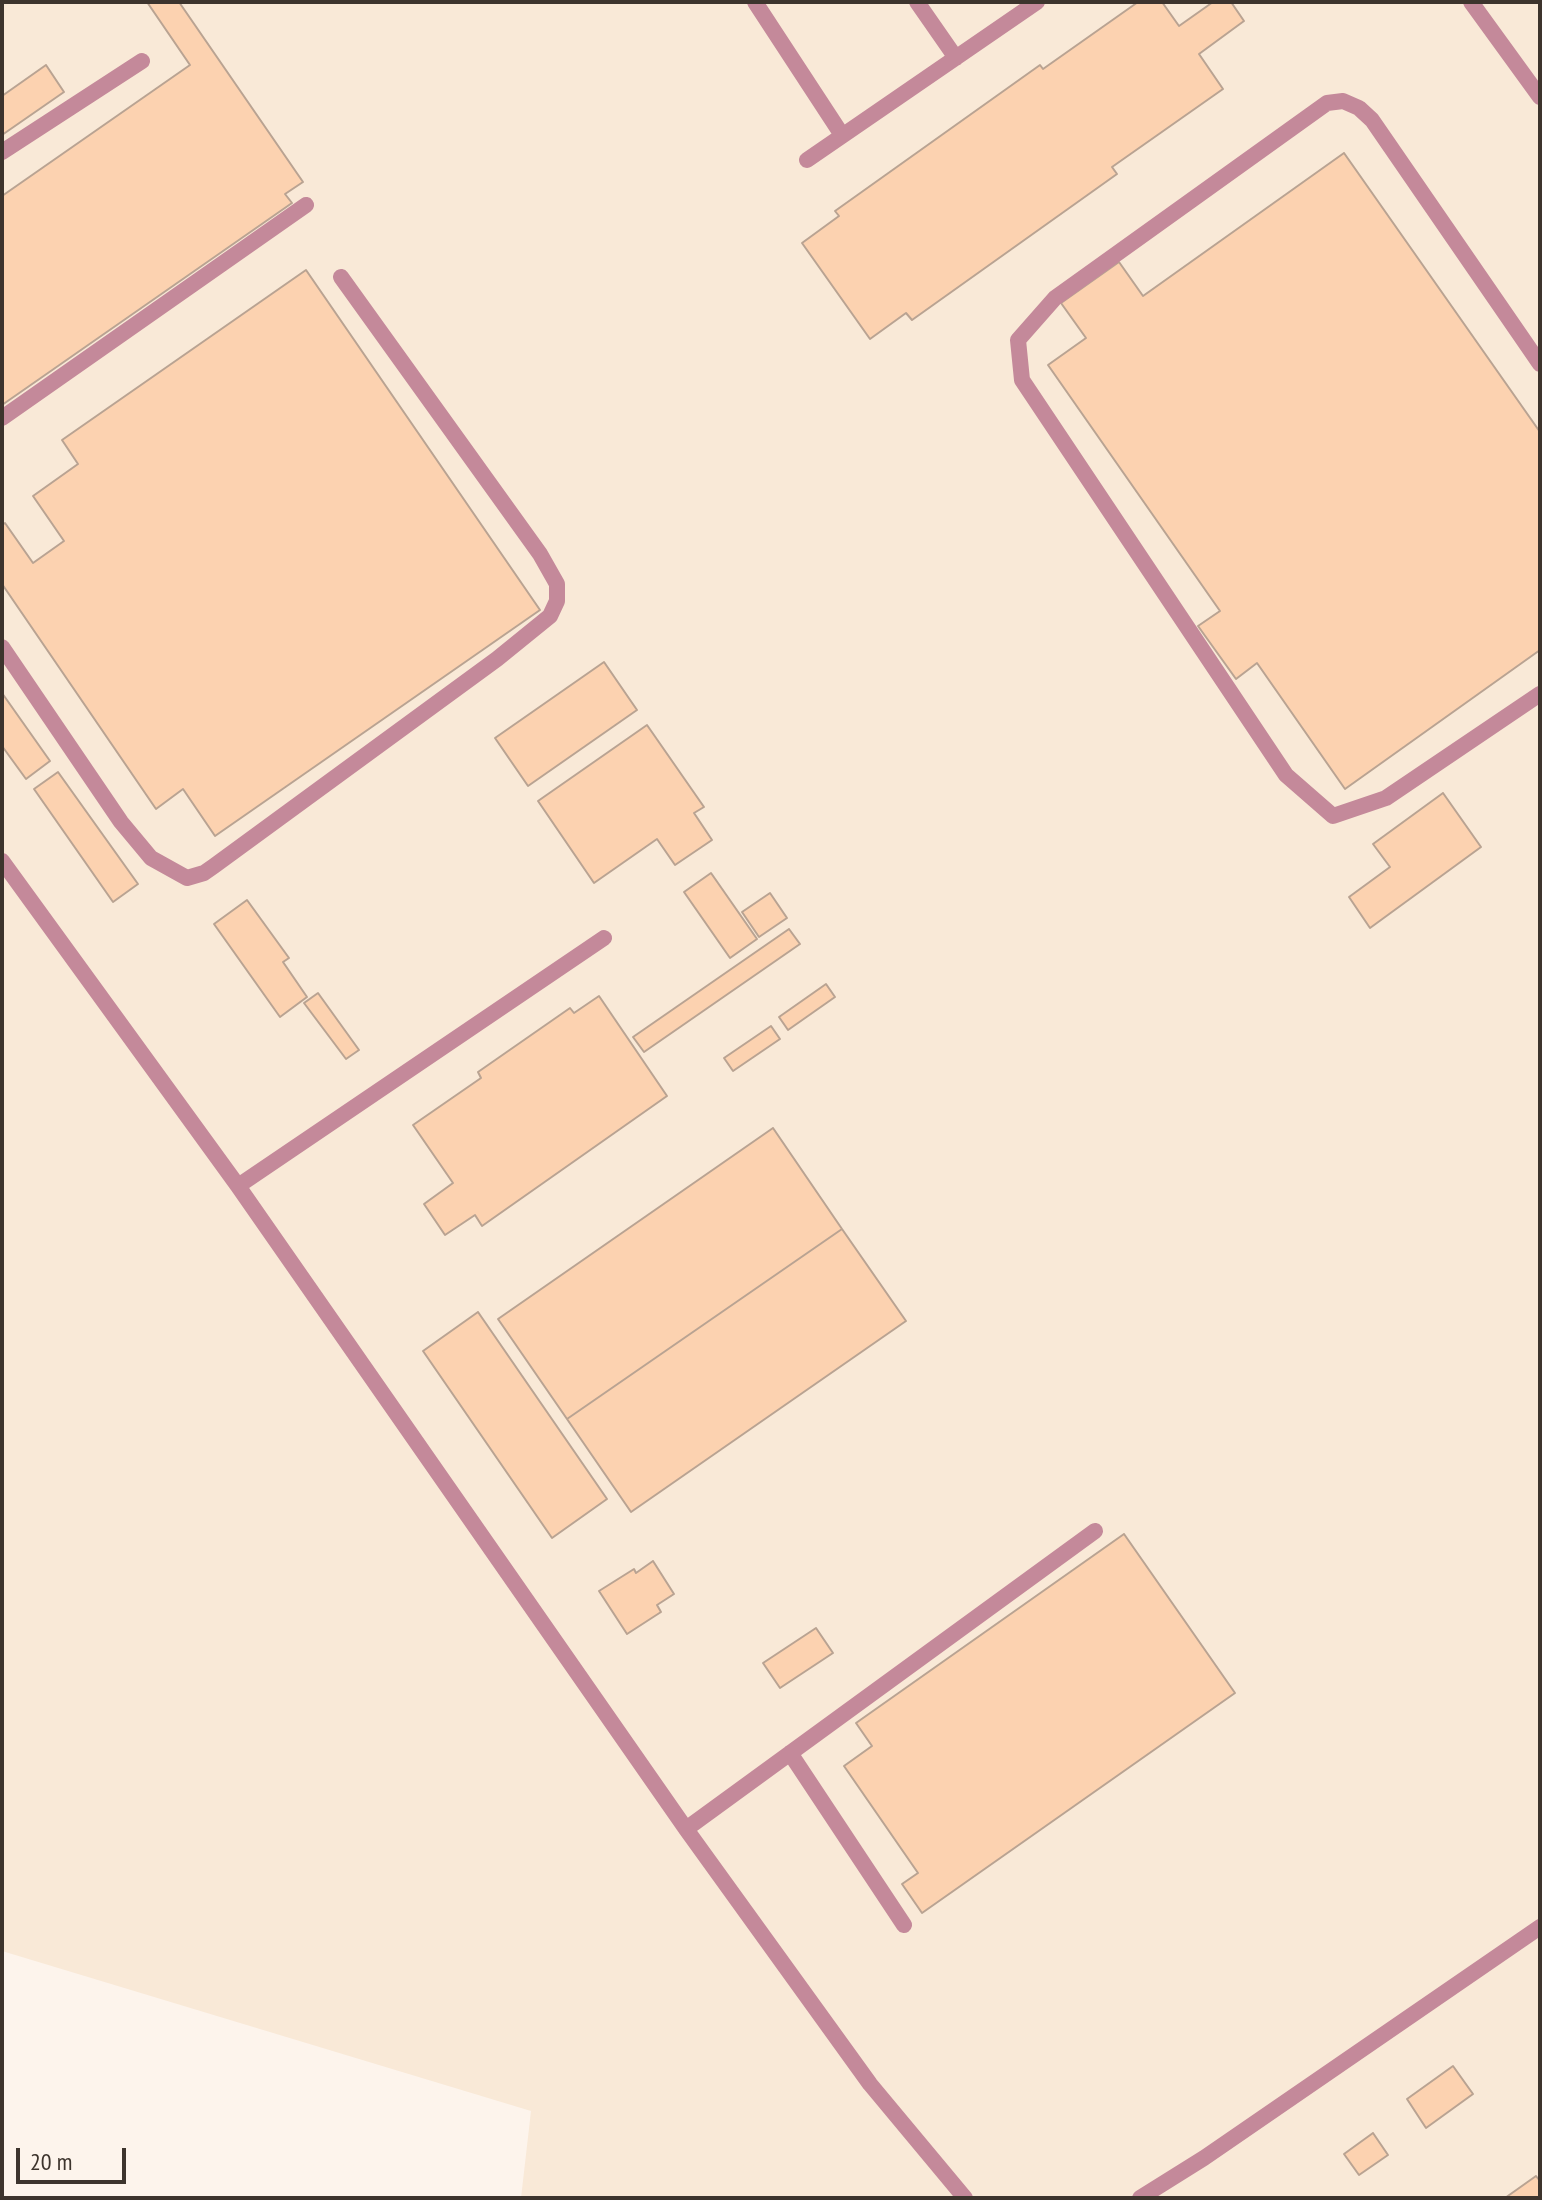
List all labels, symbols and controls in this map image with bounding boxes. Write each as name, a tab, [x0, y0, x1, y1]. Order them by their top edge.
scale bar	[20, 2132, 130, 2182]
text: 20 m	[30, 2146, 72, 2177]

